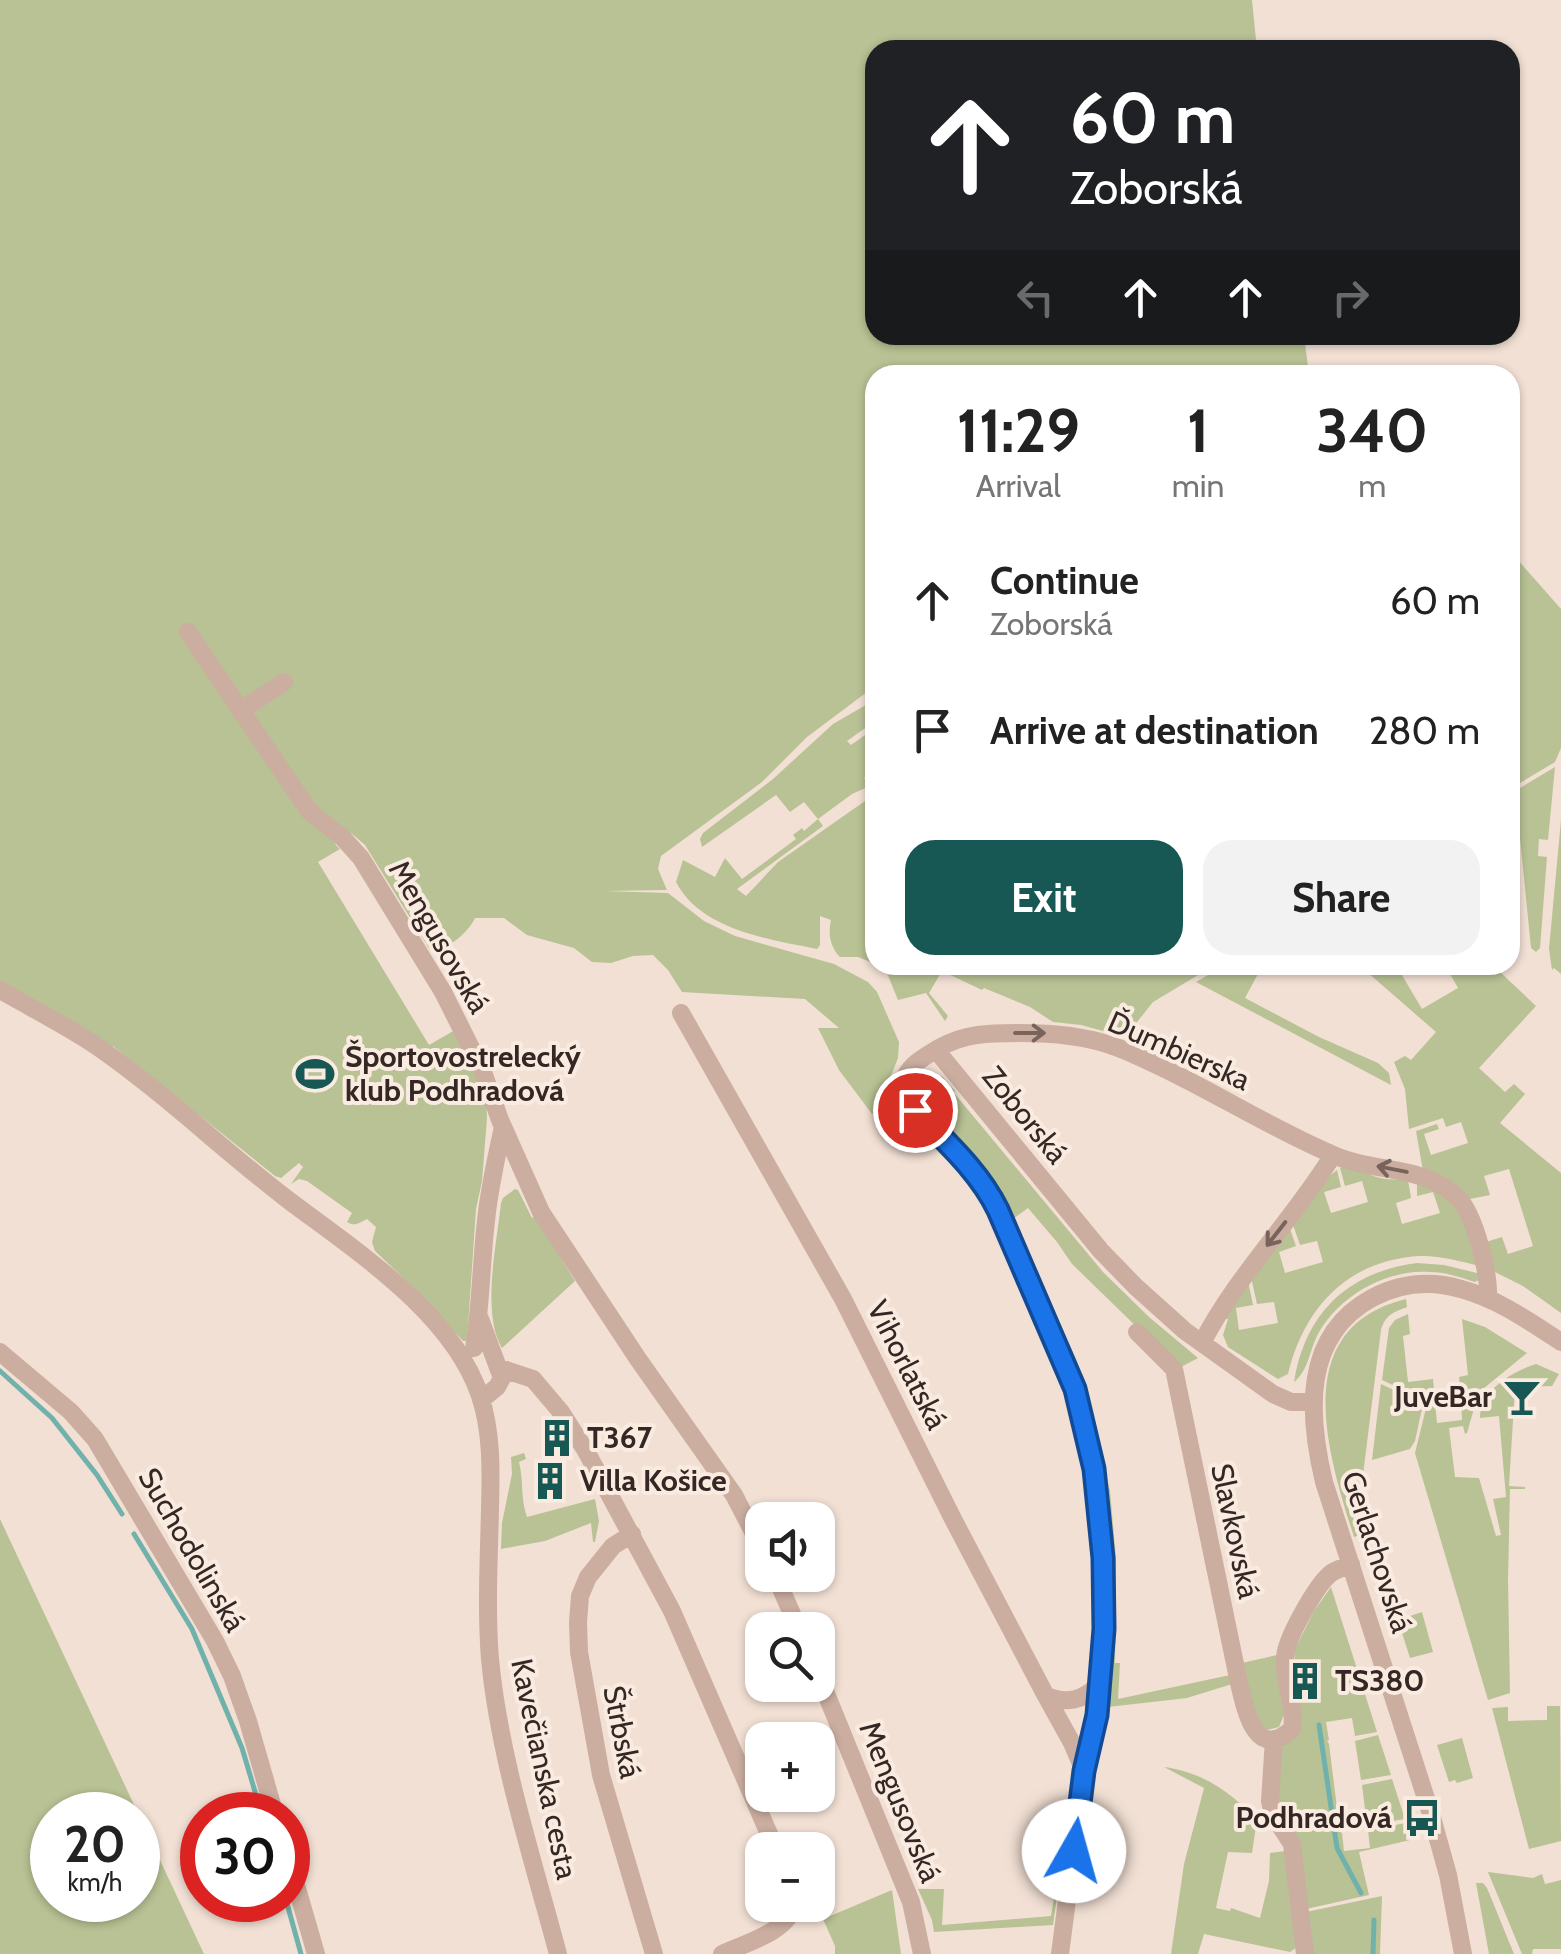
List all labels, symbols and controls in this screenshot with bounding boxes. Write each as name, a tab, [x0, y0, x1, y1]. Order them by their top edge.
text: 60 m	[1070, 75, 1235, 161]
icon: ahead	[905, 80, 1035, 210]
text: Zoborská	[1070, 161, 1242, 215]
icon: left	[1008, 270, 1063, 325]
icon: ahead	[1113, 270, 1168, 325]
icon: ahead	[1218, 270, 1273, 325]
icon: right	[1323, 270, 1378, 325]
text: 11:29	[957, 394, 1080, 467]
text: 1	[1187, 394, 1209, 467]
text: 340	[1316, 394, 1428, 467]
text: Arrival	[976, 466, 1061, 505]
text: min	[1172, 466, 1224, 505]
text: m	[1358, 466, 1386, 505]
text: Continue	[990, 557, 1139, 604]
icon: ahead	[905, 573, 960, 628]
text: 60 m	[1390, 577, 1480, 624]
text: Zoborská	[990, 604, 1113, 643]
icon: arrive	[905, 703, 960, 758]
text: Arrive at destination	[990, 707, 1319, 754]
text: 280 m	[1369, 707, 1480, 754]
button: Exit	[905, 840, 1183, 955]
button: Share	[1203, 840, 1480, 955]
street label: Mengusovská	[381, 854, 498, 1020]
street label: Ďumbierska	[1102, 1003, 1257, 1099]
one-way arrow	[1014, 1024, 1046, 1042]
place label: Športovostrelecký klub Podhradová	[345, 1038, 582, 1109]
sports icon: Športovostrelecký klub Podhradová	[294, 1053, 336, 1095]
street label: Zoborská	[975, 1058, 1076, 1171]
pin	[873, 1068, 958, 1153]
icon: arrive	[888, 1083, 943, 1138]
one-way arrow	[1377, 1159, 1409, 1178]
one-way arrow	[1266, 1220, 1287, 1247]
street label: Vihorlatská	[859, 1294, 956, 1436]
bar icon: JuveBar	[1501, 1376, 1543, 1418]
place label: JuveBar	[1393, 1378, 1492, 1415]
building icon: T367	[536, 1417, 578, 1459]
place label: T367	[587, 1419, 653, 1456]
building icon: Villa Košice	[529, 1460, 571, 1502]
street label: Slavkovská	[1203, 1460, 1268, 1602]
street label: Suchodolinská	[131, 1461, 254, 1639]
place label: Villa Košice	[580, 1462, 727, 1499]
street label: Gerlachovská	[1334, 1467, 1421, 1638]
map controls	[745, 1502, 835, 1922]
button: sound	[745, 1502, 835, 1592]
button: search	[745, 1612, 835, 1702]
street label: Kavečianska cesta	[503, 1655, 586, 1883]
building icon: TS380	[1284, 1660, 1326, 1702]
place label: TS380	[1335, 1662, 1425, 1699]
street label: Štrbská	[595, 1683, 650, 1782]
street label: Mengusovská	[851, 1716, 950, 1888]
button: +	[745, 1722, 835, 1812]
speed limit sign: 30	[180, 1792, 310, 1922]
bus stop icon: Podhradová	[1401, 1797, 1443, 1839]
position arrow	[1022, 1799, 1126, 1903]
place label: Podhradová	[1235, 1799, 1392, 1836]
text: 20	[64, 1814, 126, 1875]
button: −	[745, 1832, 835, 1922]
text: km/h	[68, 1867, 122, 1897]

